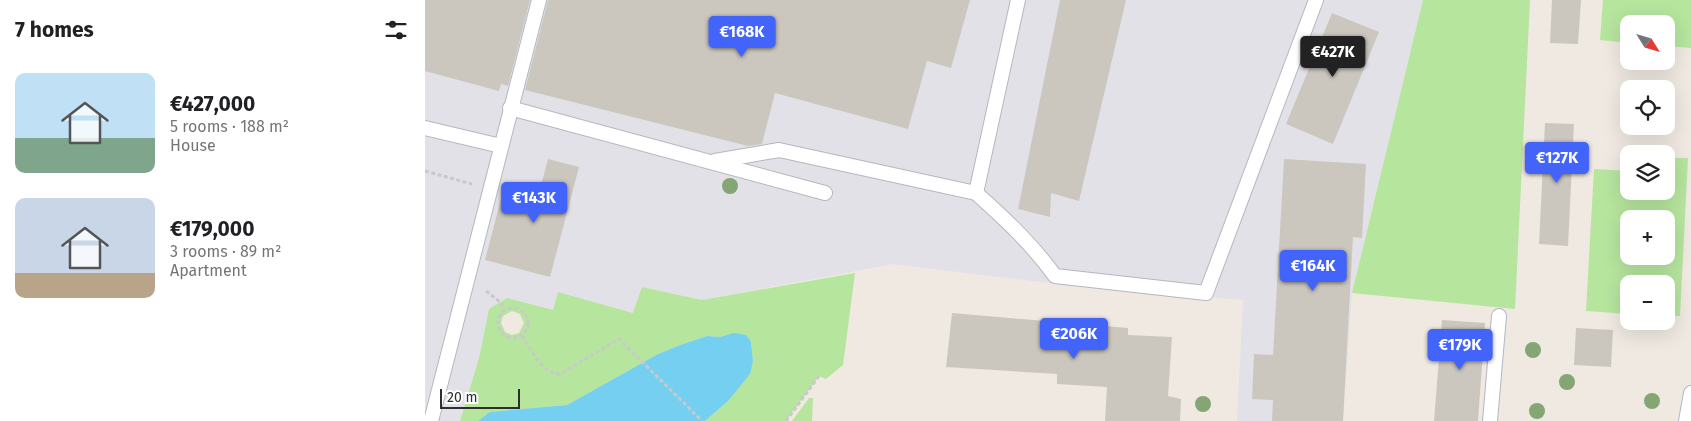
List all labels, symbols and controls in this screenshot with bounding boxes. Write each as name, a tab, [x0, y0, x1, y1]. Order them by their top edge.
pin: €168K	[707, 15, 777, 58]
north arrow	[1620, 15, 1675, 70]
map controls	[1620, 15, 1675, 330]
icon: filters	[382, 16, 410, 44]
text: 7 homes	[15, 17, 94, 43]
text: €168K	[720, 22, 764, 41]
pin: €427K	[1298, 36, 1368, 78]
text: €427K	[1311, 42, 1355, 61]
button: locate	[1620, 80, 1675, 135]
text: €427,000	[170, 91, 255, 117]
icon: home	[55, 93, 115, 153]
text: 5 rooms · 188 m²	[170, 117, 289, 136]
text: House	[170, 136, 216, 155]
pin: €127K	[1522, 142, 1592, 184]
button: layers	[1620, 145, 1675, 200]
text: €127K	[1536, 148, 1578, 167]
pin: €143K	[499, 182, 569, 224]
text: €143K	[512, 188, 556, 207]
button: +	[1620, 210, 1675, 265]
text: €179,000	[170, 216, 254, 242]
icon: home	[55, 218, 115, 278]
text: 3 rooms · 89 m²	[170, 242, 281, 261]
pin: €164K	[1278, 250, 1348, 292]
text: €164K	[1291, 256, 1335, 275]
text: Apartment	[170, 261, 247, 280]
button: −	[1620, 275, 1675, 330]
pin: €206K	[1039, 318, 1109, 360]
text: €206K	[1051, 324, 1097, 343]
pin: €179K	[1425, 328, 1495, 371]
text: €179K	[1439, 335, 1481, 354]
scale bar	[440, 386, 520, 409]
text: 20 m	[447, 389, 477, 406]

